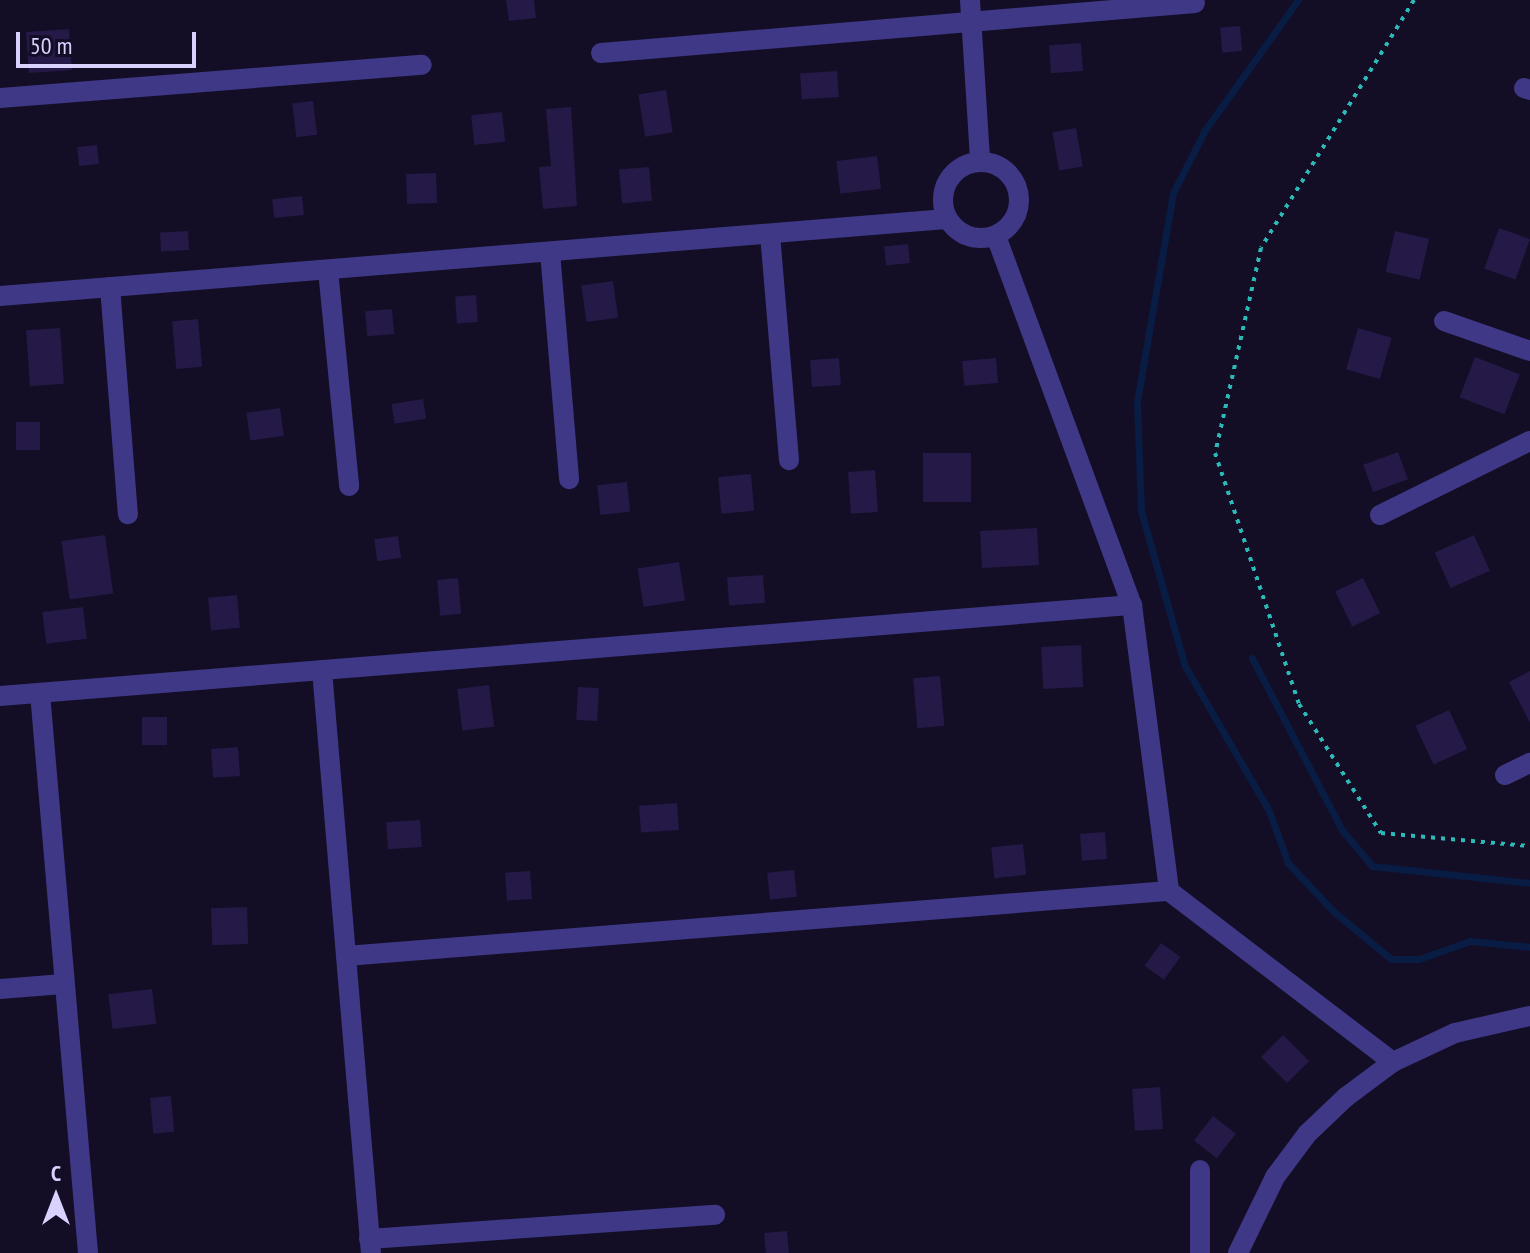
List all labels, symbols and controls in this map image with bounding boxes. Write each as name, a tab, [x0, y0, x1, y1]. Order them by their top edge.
scale bar	[20, 16, 200, 66]
text: 50 m	[30, 30, 72, 61]
north arrow	[16, 1157, 96, 1237]
text: С	[51, 1159, 61, 1187]

